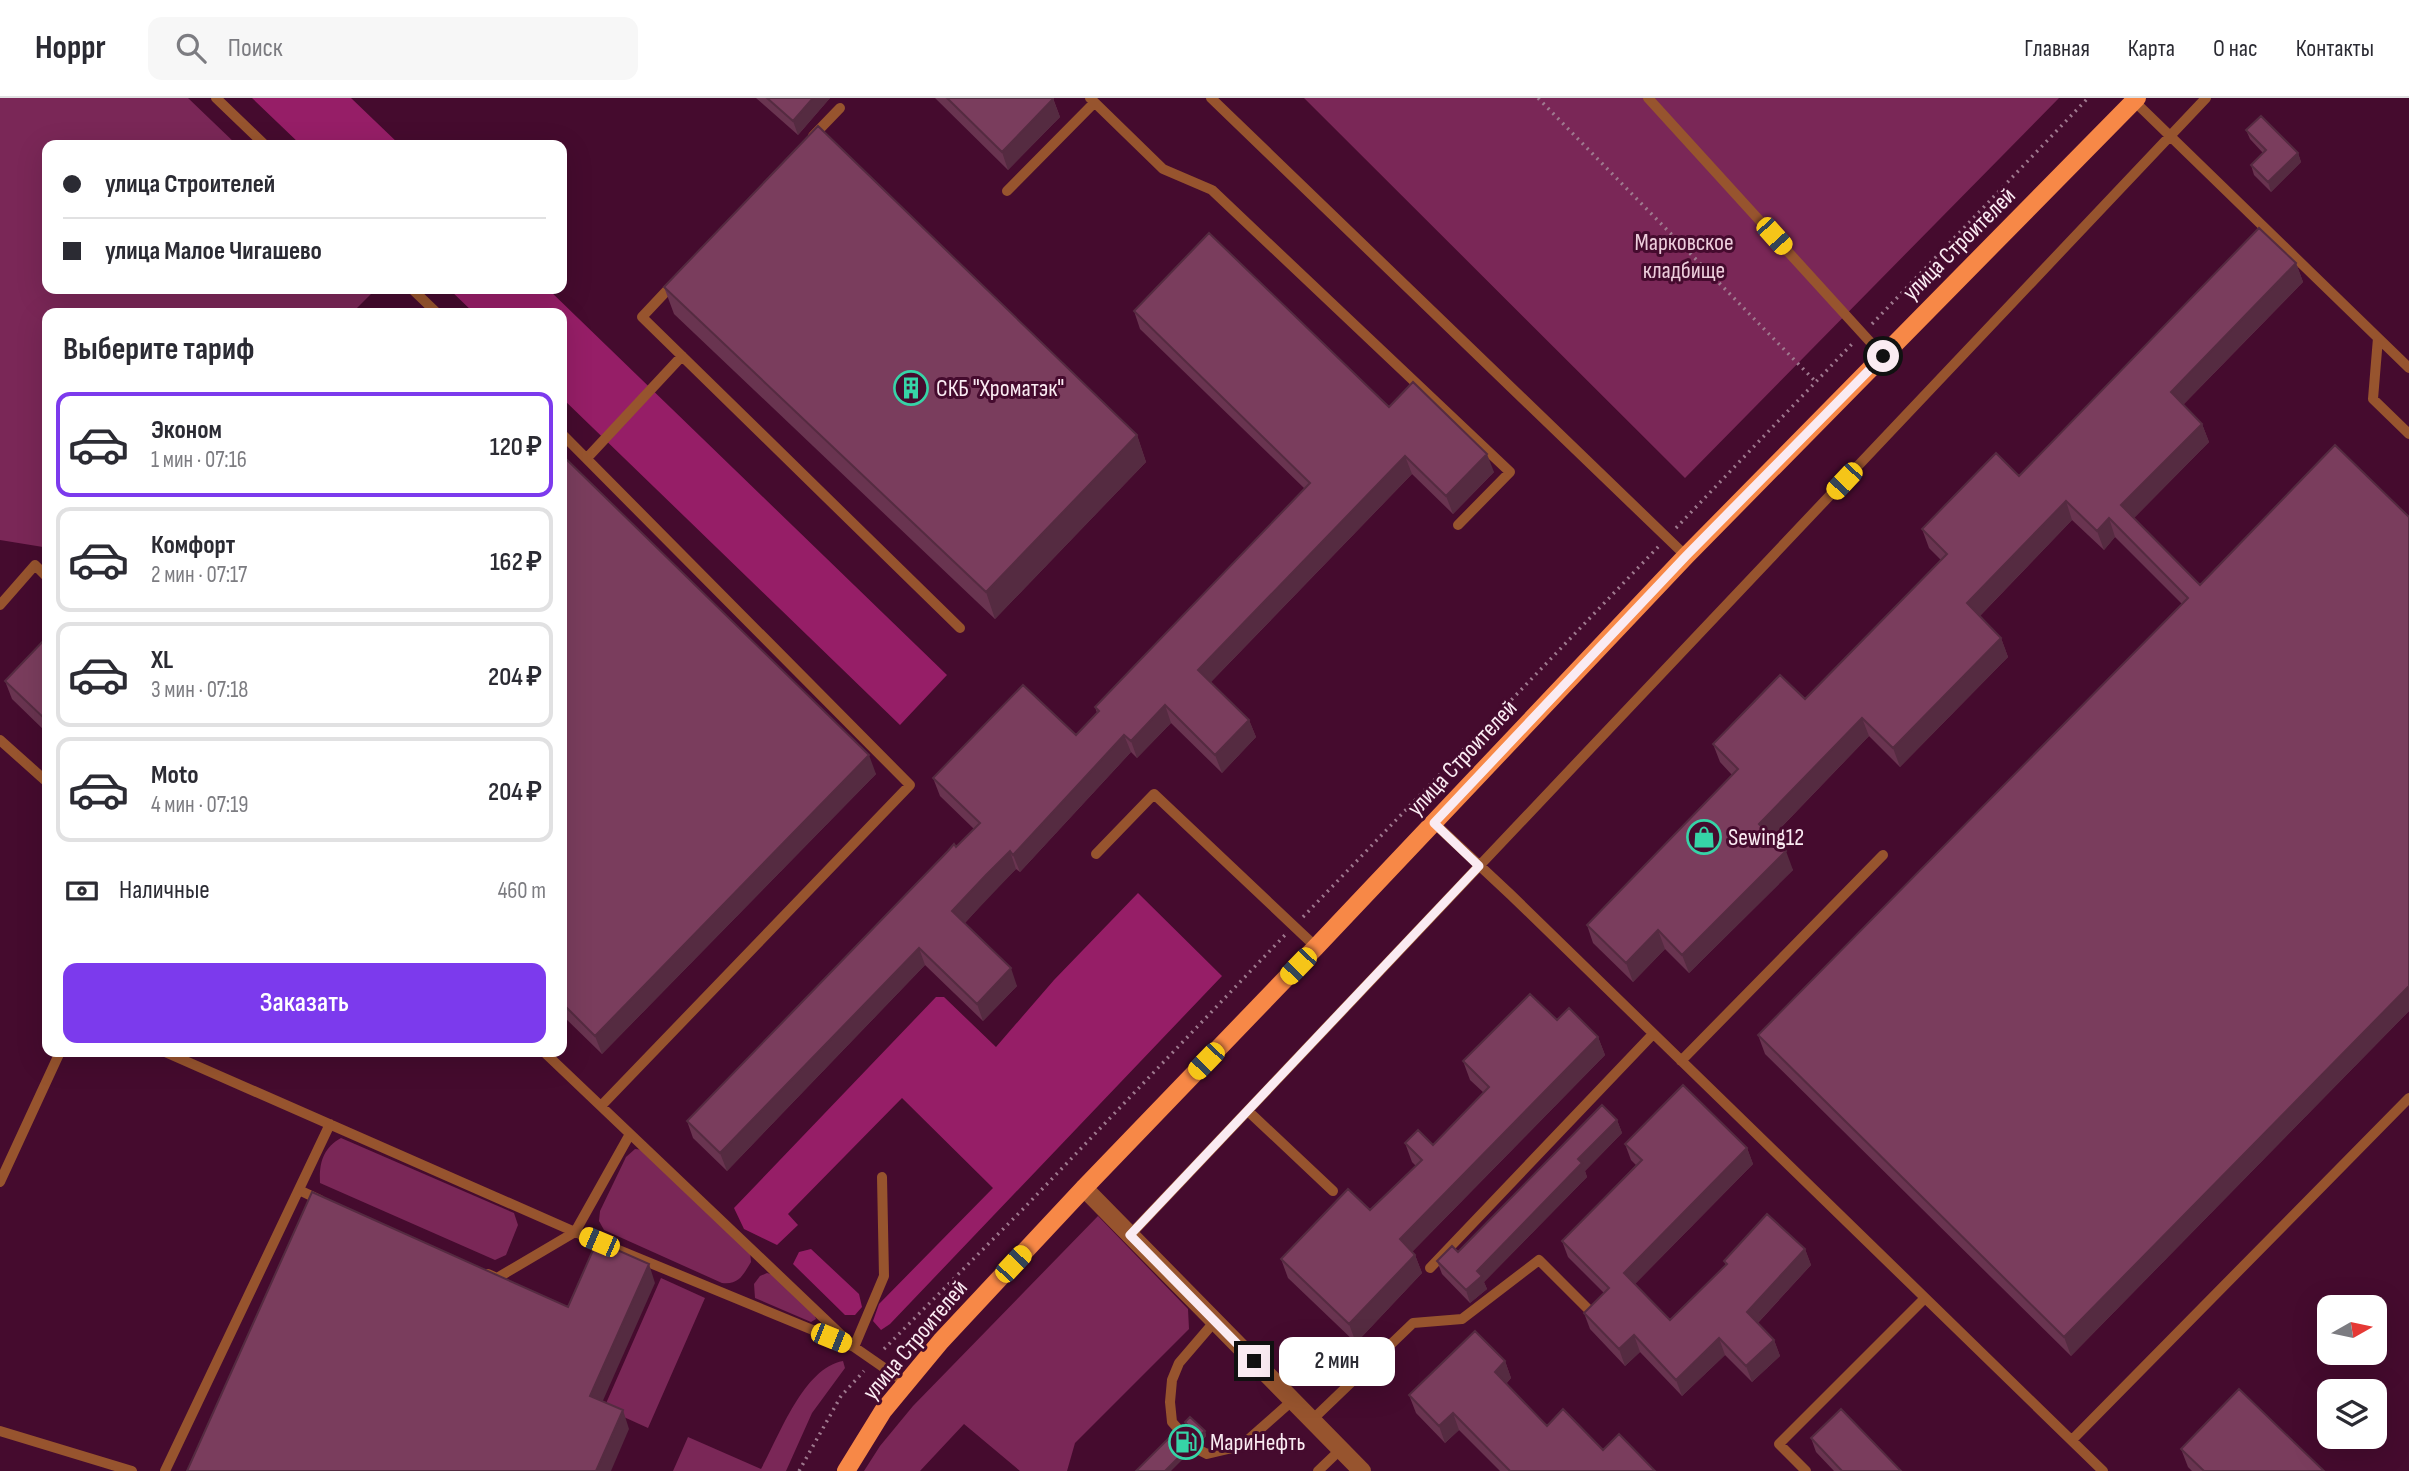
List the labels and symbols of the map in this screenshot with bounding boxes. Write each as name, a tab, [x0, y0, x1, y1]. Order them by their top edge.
street label: улица Строителей	[1896, 181, 2022, 307]
car	[1753, 213, 1796, 259]
park label: Марковское кладбище	[1634, 228, 1734, 285]
route start	[1867, 340, 1899, 372]
building icon: СКБ "Хроматэк"	[892, 369, 930, 407]
place label: СКБ "Хроматэк"	[936, 374, 1064, 403]
car	[1822, 458, 1867, 504]
street label: улица Строителей	[1401, 694, 1523, 822]
shop icon: Sewing12	[1685, 818, 1723, 856]
place label: Sewing12	[1728, 823, 1804, 852]
car	[1276, 944, 1321, 988]
car	[1184, 1039, 1229, 1083]
car	[576, 1224, 623, 1260]
car	[991, 1241, 1036, 1287]
street label: улица Строителей	[856, 1274, 974, 1406]
north arrow	[2317, 1295, 2387, 1365]
car	[808, 1320, 855, 1356]
callout: 2 мин	[1278, 1336, 1394, 1386]
route end	[1238, 1345, 1270, 1377]
fuel station icon: МариНефть	[1167, 1423, 1205, 1461]
place label: МариНефть	[1210, 1428, 1305, 1457]

